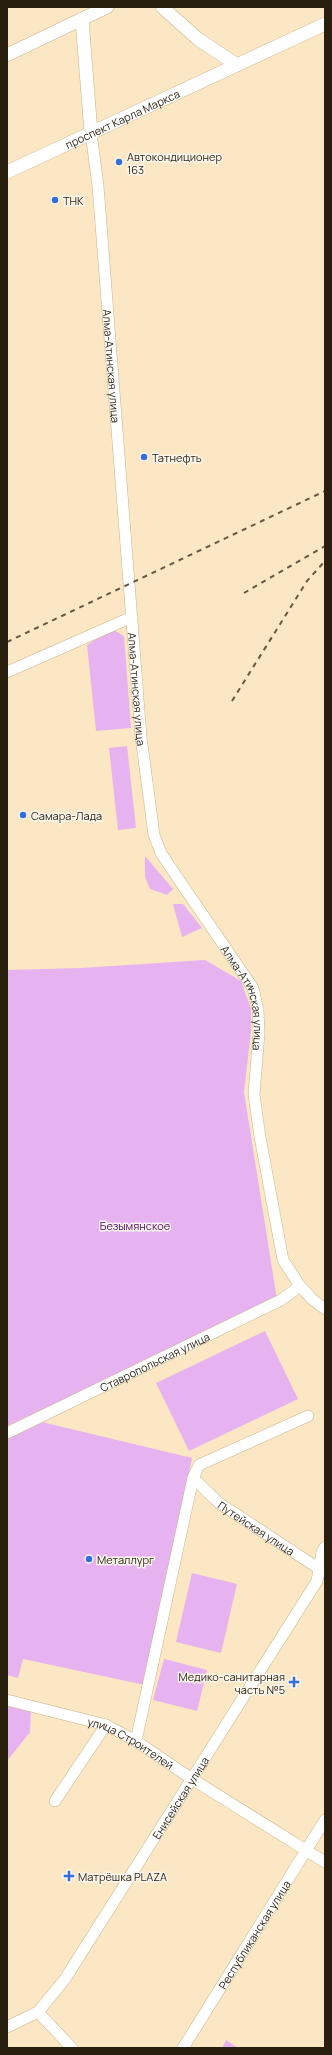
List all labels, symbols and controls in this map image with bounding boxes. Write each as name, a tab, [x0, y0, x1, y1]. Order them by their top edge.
street label: проспект Карла Маркса	[62, 85, 182, 152]
place label: Автокондиционер 163	[127, 149, 223, 177]
marker: Автокондиционер 163	[114, 157, 124, 167]
place label: ТНК	[63, 193, 84, 208]
marker: ТНК	[50, 195, 60, 205]
street label: Алма-Атинская улица	[100, 309, 124, 423]
place label: Татнефть	[152, 450, 202, 465]
marker: Татнефть	[139, 452, 149, 462]
street label: Алма-Атинская улица	[125, 632, 150, 747]
place label: Самара-Лада	[31, 808, 102, 823]
marker: Самара-Лада	[18, 810, 28, 820]
street label: Алма-Атинская улица	[218, 942, 267, 1051]
park label: Безымянское	[100, 1218, 171, 1233]
street label: Ставропольская улица	[97, 1328, 212, 1394]
street label: Путейская улица	[215, 1497, 298, 1558]
place label: Металлург	[97, 1552, 154, 1567]
marker: Металлург	[84, 1554, 94, 1564]
place label: Медико-санитарная часть №5	[178, 1669, 285, 1697]
marker: Медико-санитарная часть №5	[288, 1676, 300, 1688]
street label: улица Строителей	[86, 1713, 177, 1772]
street label: Енисейская улица	[148, 1753, 212, 1842]
place label: Матрёшка PLAZA	[78, 1869, 167, 1884]
marker: Матрёшка PLAZA	[63, 1870, 75, 1882]
street label: Республиканская улица	[214, 1877, 293, 1991]

